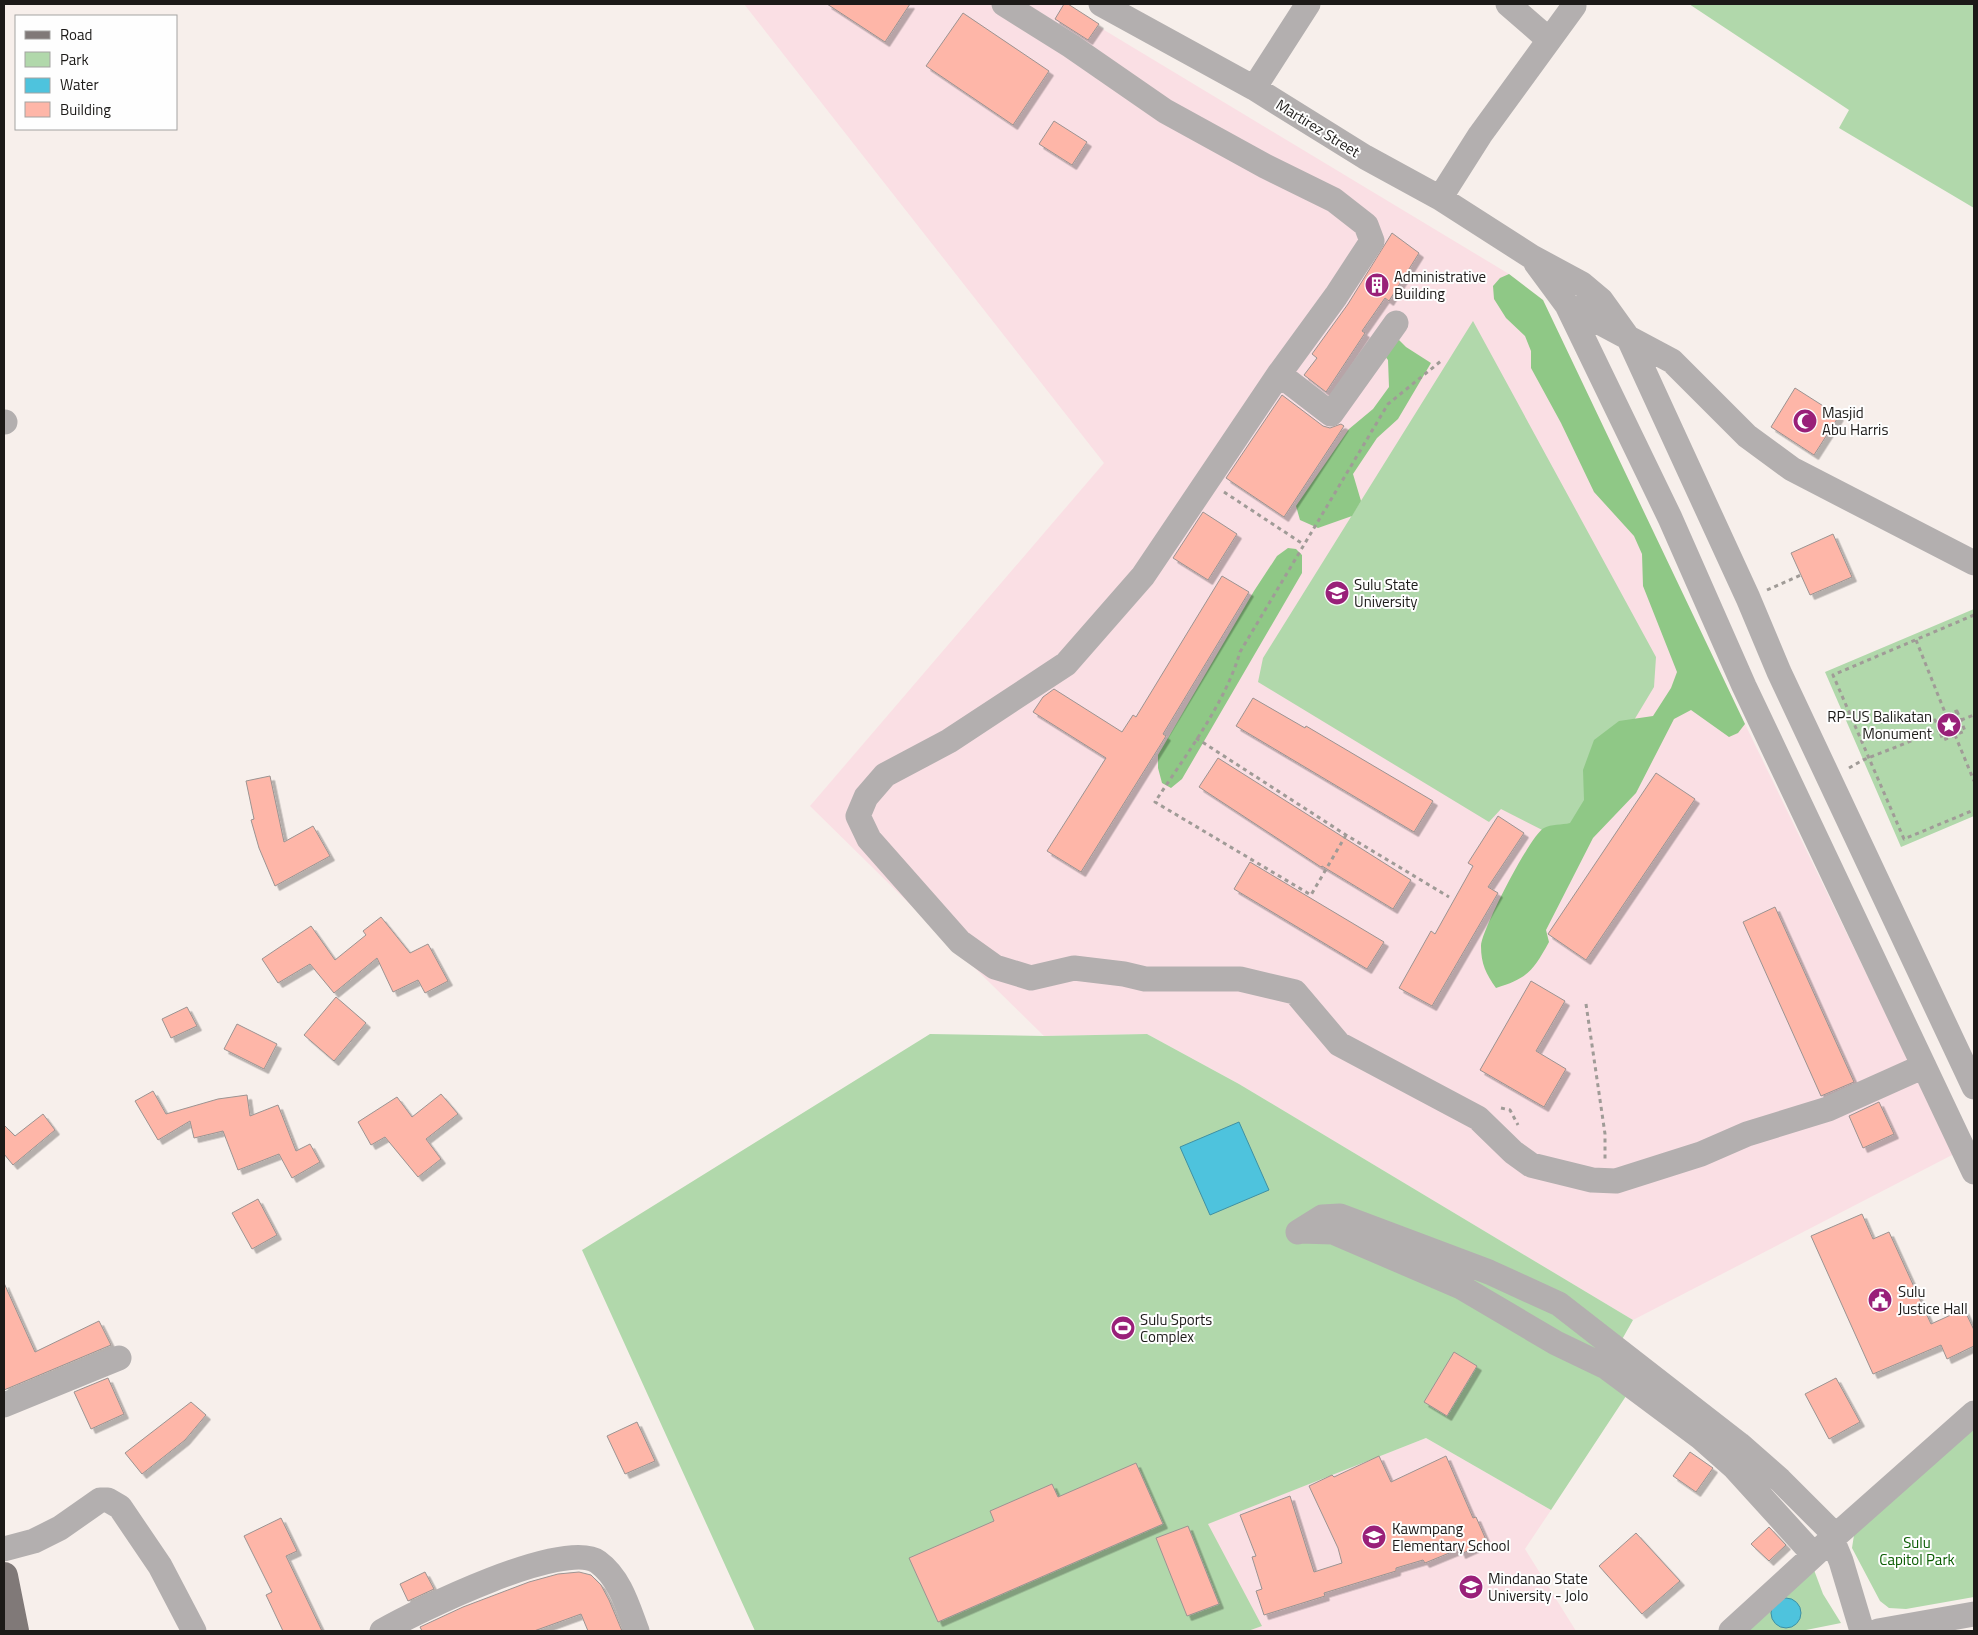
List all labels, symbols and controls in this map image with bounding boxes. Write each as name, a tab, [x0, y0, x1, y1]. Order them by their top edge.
legend	[15, 15, 178, 130]
text: Road	[60, 23, 92, 46]
text: Park	[60, 48, 89, 71]
text: Water	[60, 73, 99, 96]
street label: Martirez Street	[1272, 93, 1365, 163]
text: Building	[60, 98, 111, 121]
place label: Administrative Building	[1394, 265, 1486, 305]
building icon: Administrative Building	[1364, 272, 1390, 298]
place label: Masjid Abu Harris	[1822, 401, 1888, 441]
mosque icon: Masjid Abu Harris	[1792, 408, 1818, 434]
place label: Sulu State University	[1354, 573, 1418, 613]
school or university icon: Sulu State University	[1324, 580, 1350, 606]
place label: RP-US Balikatan Monument	[1827, 705, 1933, 745]
place icon: RP-US Balikatan Monument	[1936, 712, 1962, 738]
place label: Sulu Justice Hall	[1898, 1280, 1968, 1320]
public building icon: Sulu Justice Hall	[1867, 1287, 1893, 1313]
place label: Sulu Sports Complex	[1140, 1308, 1212, 1348]
sports icon: Sulu Sports Complex	[1110, 1315, 1136, 1341]
place label: Kawmpang Elementary School	[1392, 1517, 1510, 1557]
school or university icon: Kawmpang Elementary School	[1361, 1524, 1387, 1550]
park label: Sulu Capitol Park	[1879, 1531, 1955, 1571]
place label: Mindanao State University - Jolo	[1488, 1567, 1588, 1607]
school or university icon: Mindanao State University - Jolo	[1458, 1574, 1484, 1600]

